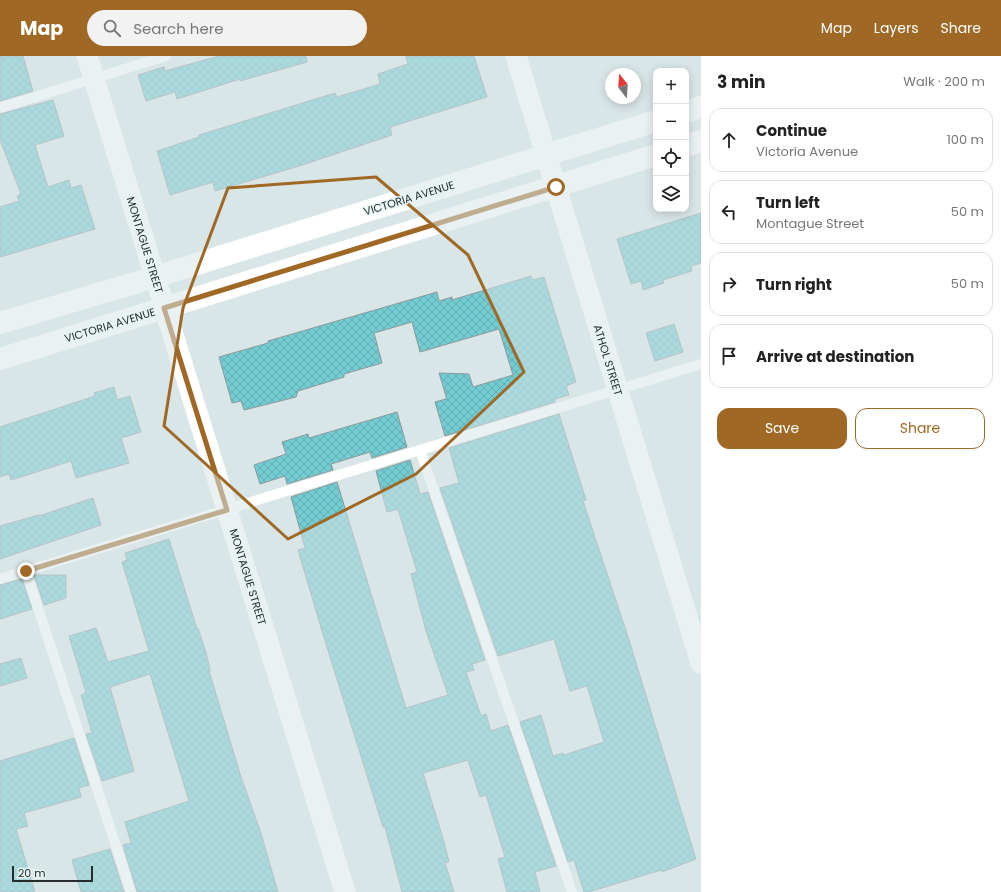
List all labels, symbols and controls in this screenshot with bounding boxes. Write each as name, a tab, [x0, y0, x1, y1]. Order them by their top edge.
search box	[87, 10, 367, 46]
text: Map	[20, 15, 63, 42]
icon: search	[101, 17, 123, 39]
text: Search here	[133, 18, 224, 39]
text: Map	[821, 18, 852, 38]
text: Layers	[874, 18, 918, 38]
text: Share	[940, 18, 981, 38]
north arrow	[605, 68, 641, 104]
map controls	[653, 68, 689, 212]
button: +	[653, 68, 689, 104]
text: 3 min	[717, 70, 765, 94]
text: Walk · 200 m	[903, 72, 985, 91]
button: −	[653, 104, 689, 140]
text: Continue	[756, 120, 827, 141]
icon: ahead	[718, 129, 740, 151]
text: 100 m	[947, 130, 984, 149]
button: locate	[653, 140, 689, 176]
text: Victoria Avenue	[756, 142, 858, 161]
button: layers	[653, 176, 689, 212]
street label: VICTORIA AVENUE	[362, 177, 456, 219]
route start	[547, 178, 565, 196]
text: Turn left	[756, 192, 820, 213]
street label: MONTAGUE STREET	[123, 195, 167, 295]
icon: left	[718, 201, 740, 223]
text: 50 m	[951, 202, 984, 221]
text: Montague Street	[756, 214, 864, 233]
icon: right	[718, 273, 740, 295]
text: Turn right	[756, 274, 832, 295]
text: 50 m	[951, 274, 984, 293]
street label: VICTORIA AVENUE	[63, 304, 157, 346]
street label: ATHOL STREET	[590, 322, 626, 398]
icon: arrive	[718, 345, 740, 367]
text: Arrive at destination	[756, 346, 914, 367]
button: Save	[717, 408, 847, 449]
button: Share	[855, 408, 985, 449]
street label: MONTAGUE STREET	[226, 527, 270, 627]
route end	[17, 562, 35, 580]
scale bar	[12, 864, 93, 883]
text: 20 m	[18, 865, 46, 881]

